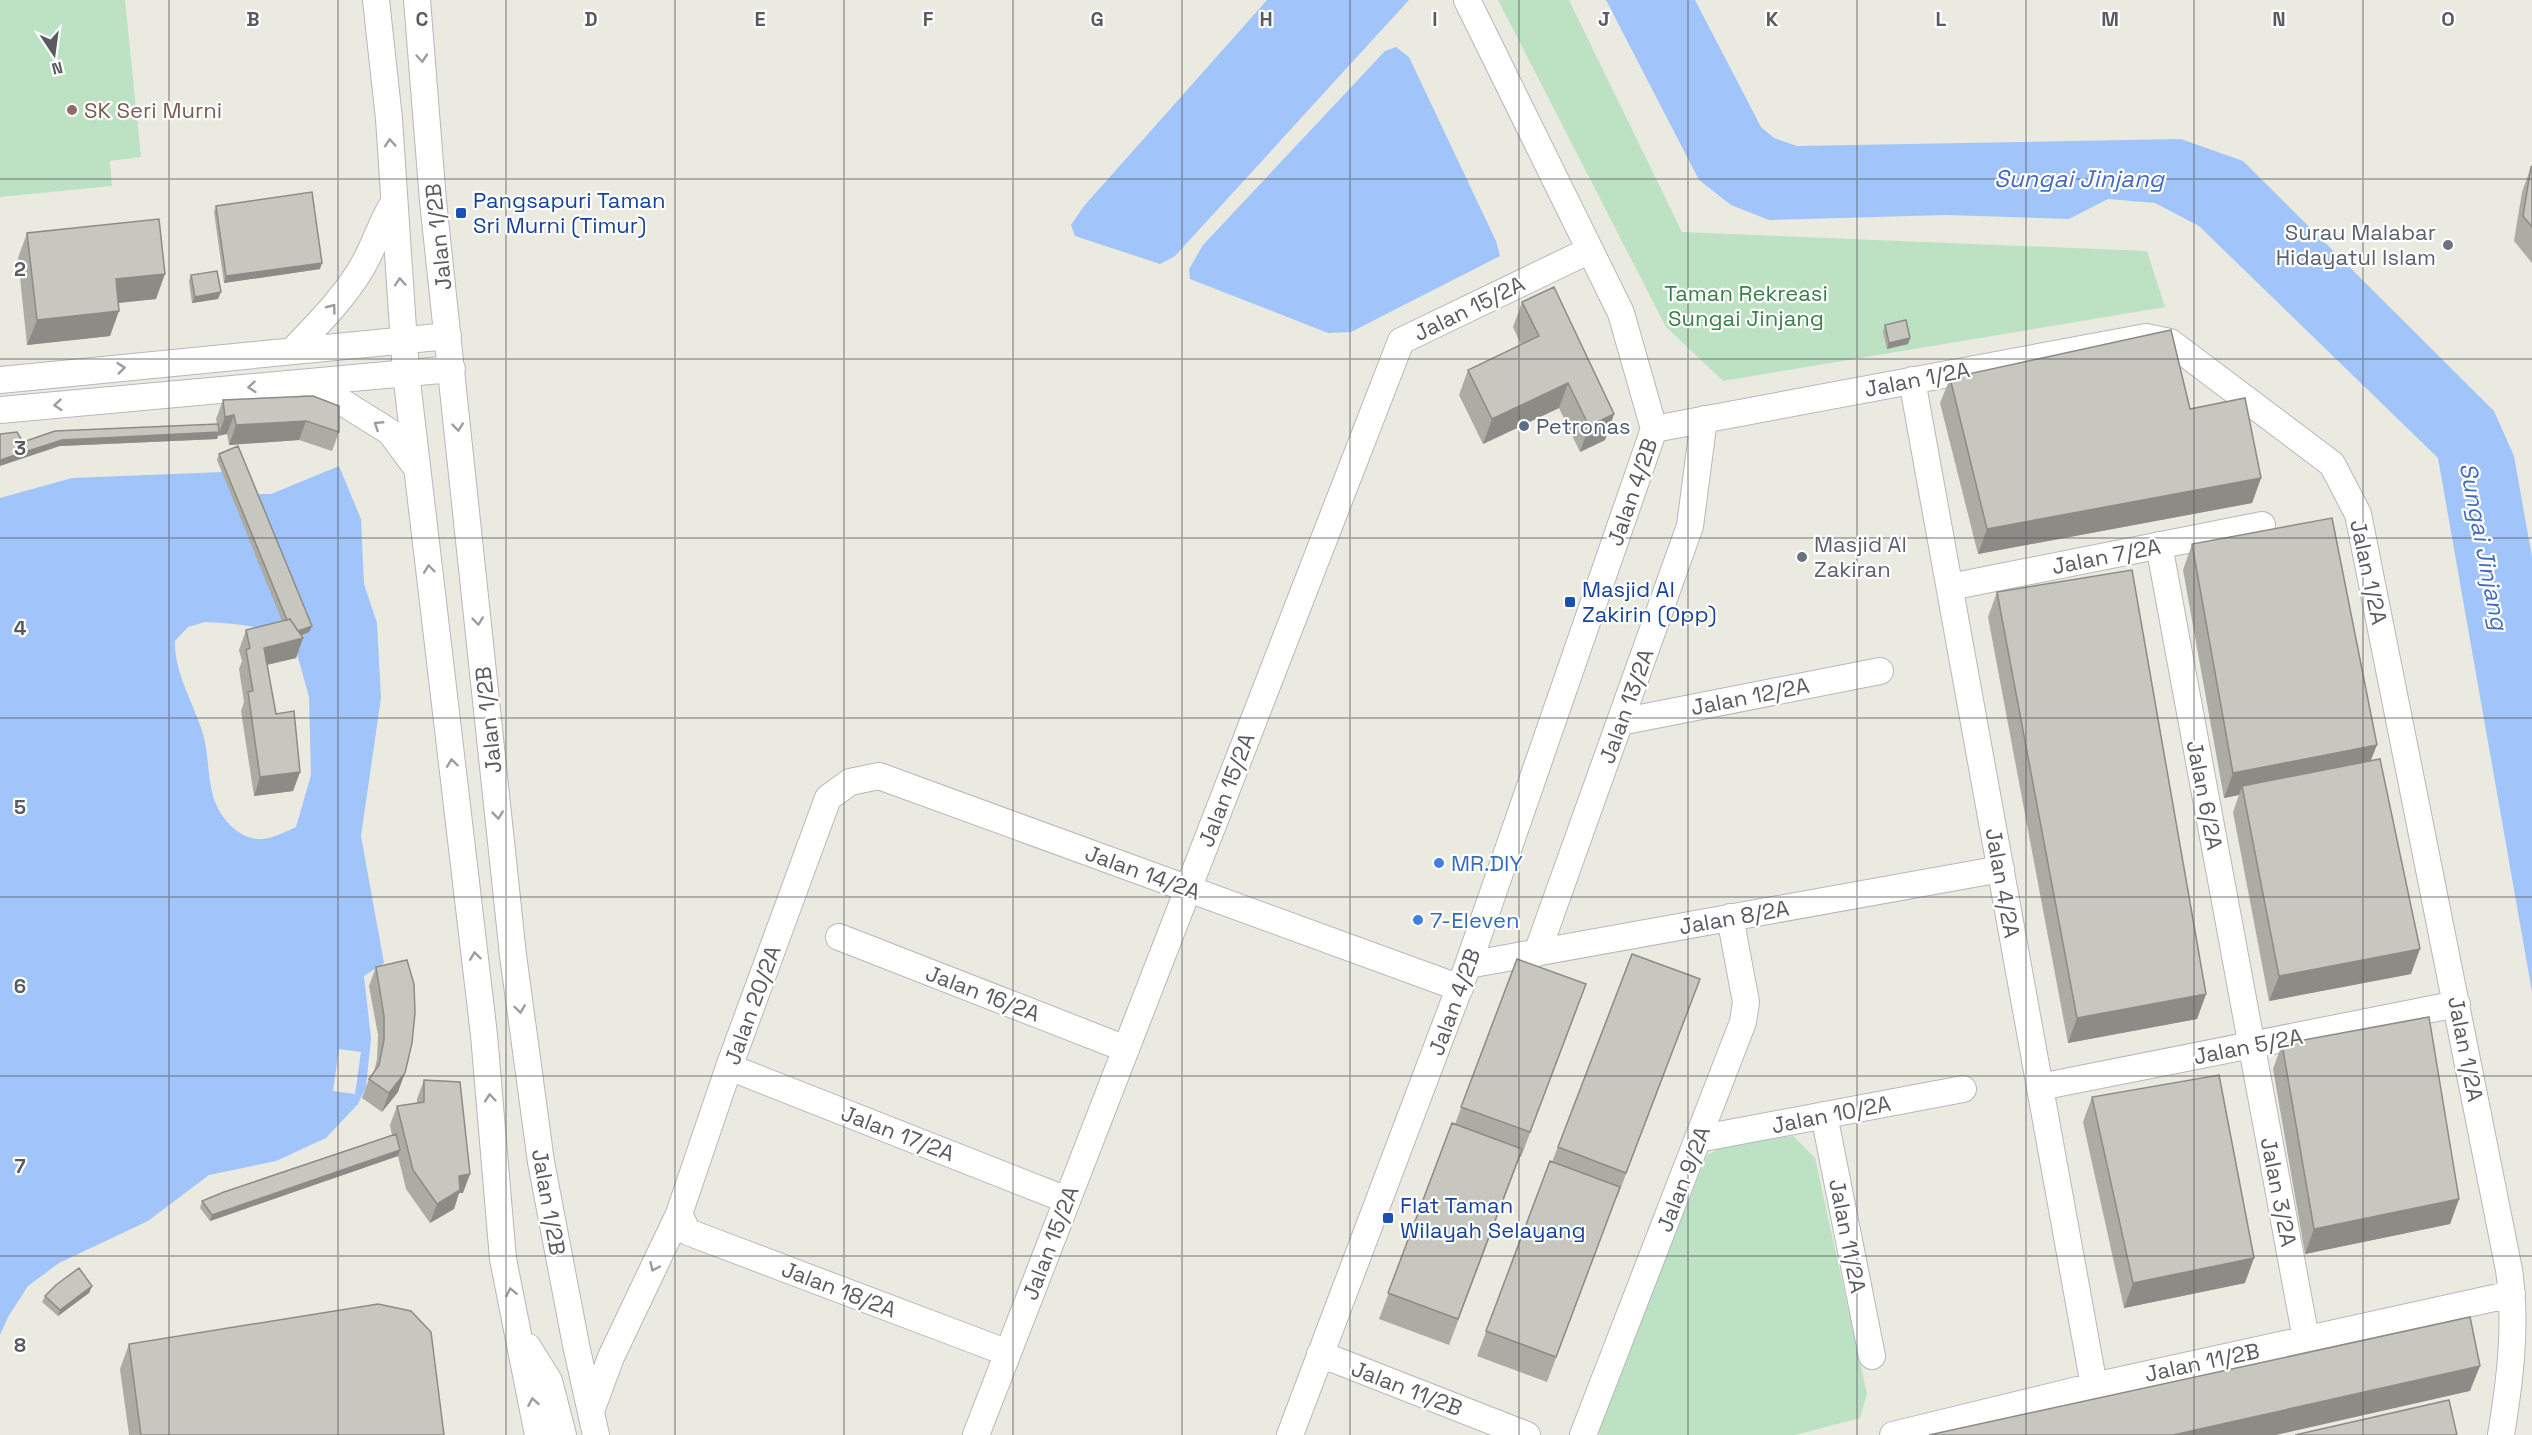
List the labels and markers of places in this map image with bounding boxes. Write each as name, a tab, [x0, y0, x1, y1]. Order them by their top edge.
place label: SK Seri Murni	[84, 96, 222, 124]
marker: SK Seri Murni	[65, 103, 79, 117]
place label: Pangsapuri Taman Sri Murni (Timur)	[473, 186, 666, 239]
marker: Pangsapuri Taman Sri Murni (Timur)	[454, 206, 468, 220]
place label: Surau Malabar Hidayatul Islam	[2276, 218, 2436, 271]
marker: Surau Malabar Hidayatul Islam	[2441, 238, 2455, 252]
place label: Petronas	[1536, 412, 1631, 440]
marker: Petronas	[1517, 419, 1531, 433]
place label: Masjid Al Zakiran	[1814, 530, 1907, 583]
marker: Masjid Al Zakiran	[1795, 550, 1809, 564]
place label: Masjid Al Zakirin (Opp)	[1582, 575, 1717, 628]
marker: Masjid Al Zakirin (Opp)	[1563, 595, 1577, 609]
place label: MR.DIY	[1451, 849, 1523, 877]
marker: MR.DIY	[1432, 856, 1446, 870]
place label: 7-Eleven	[1430, 906, 1519, 934]
marker: 7-Eleven	[1411, 913, 1425, 927]
place label: Flat Taman Wilayah Selayang	[1400, 1191, 1586, 1244]
marker: Flat Taman Wilayah Selayang	[1381, 1211, 1395, 1225]

